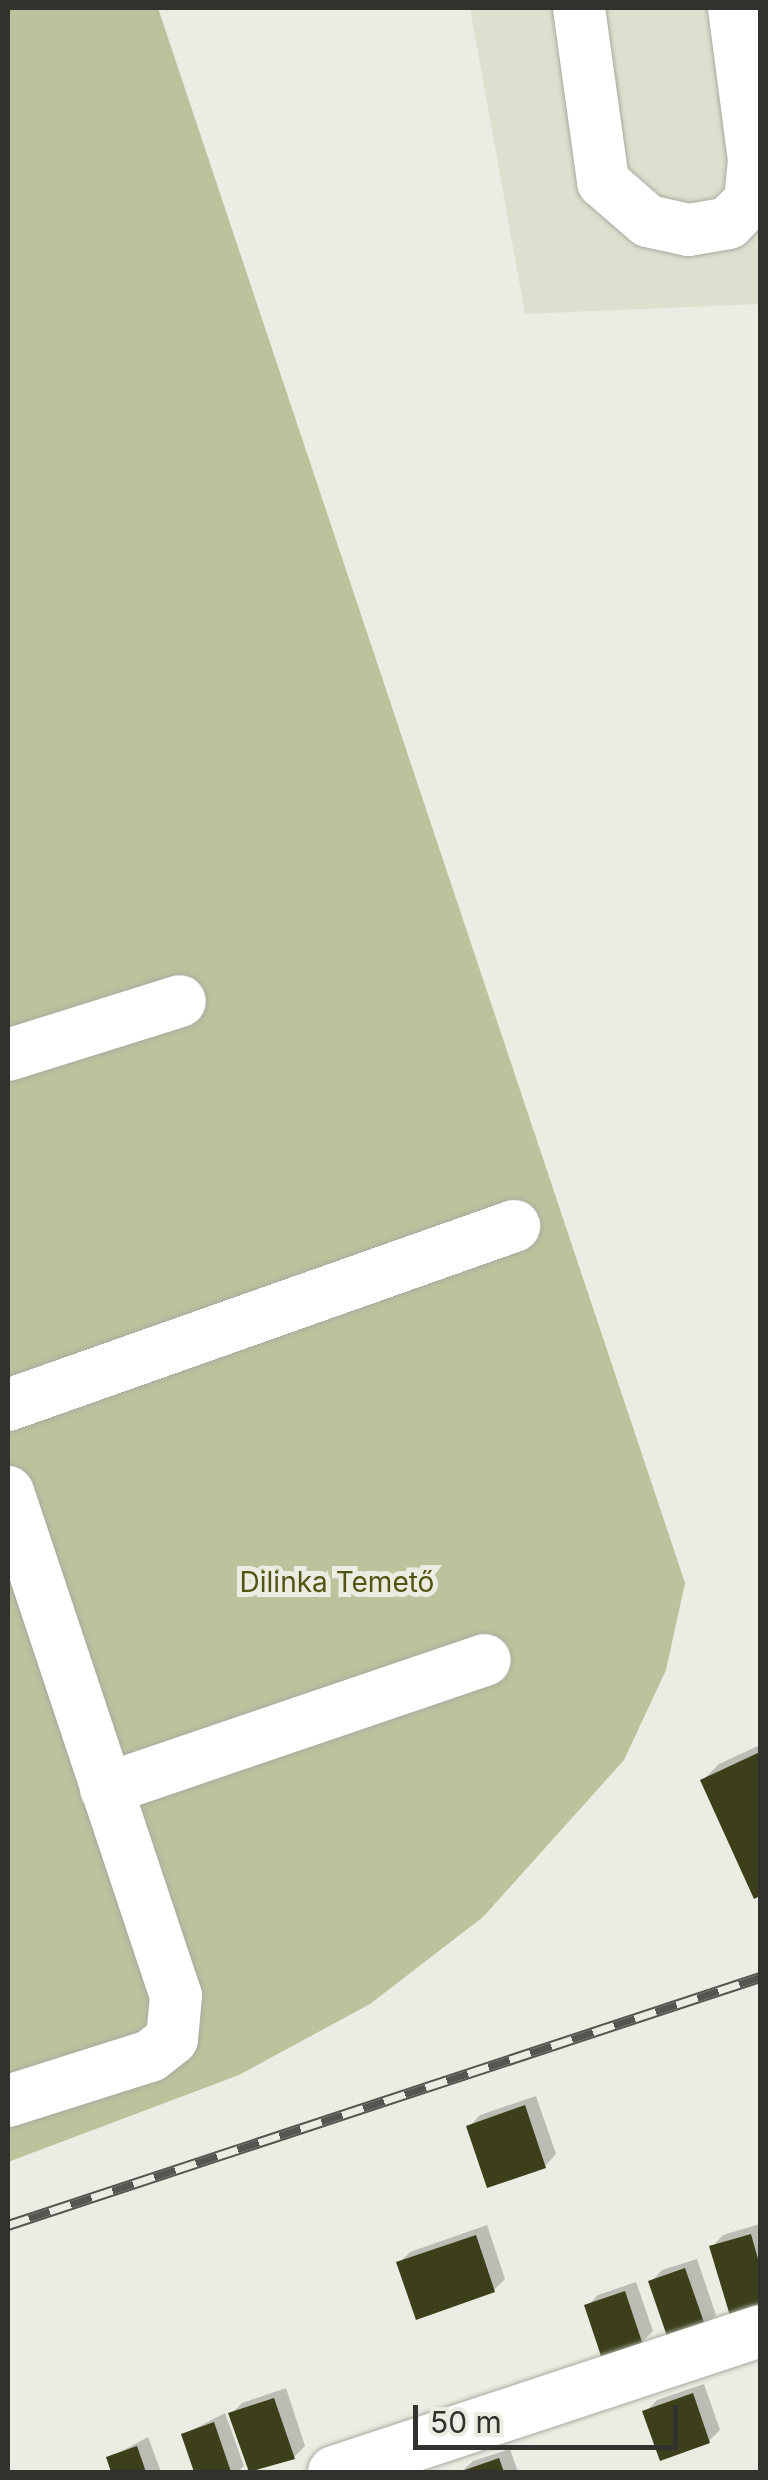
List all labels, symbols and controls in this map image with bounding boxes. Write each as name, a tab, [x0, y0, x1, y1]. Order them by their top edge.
park label: Dilinka Temető	[240, 1565, 434, 1599]
scale bar	[418, 2385, 683, 2447]
text: 50 m	[430, 2404, 502, 2440]

